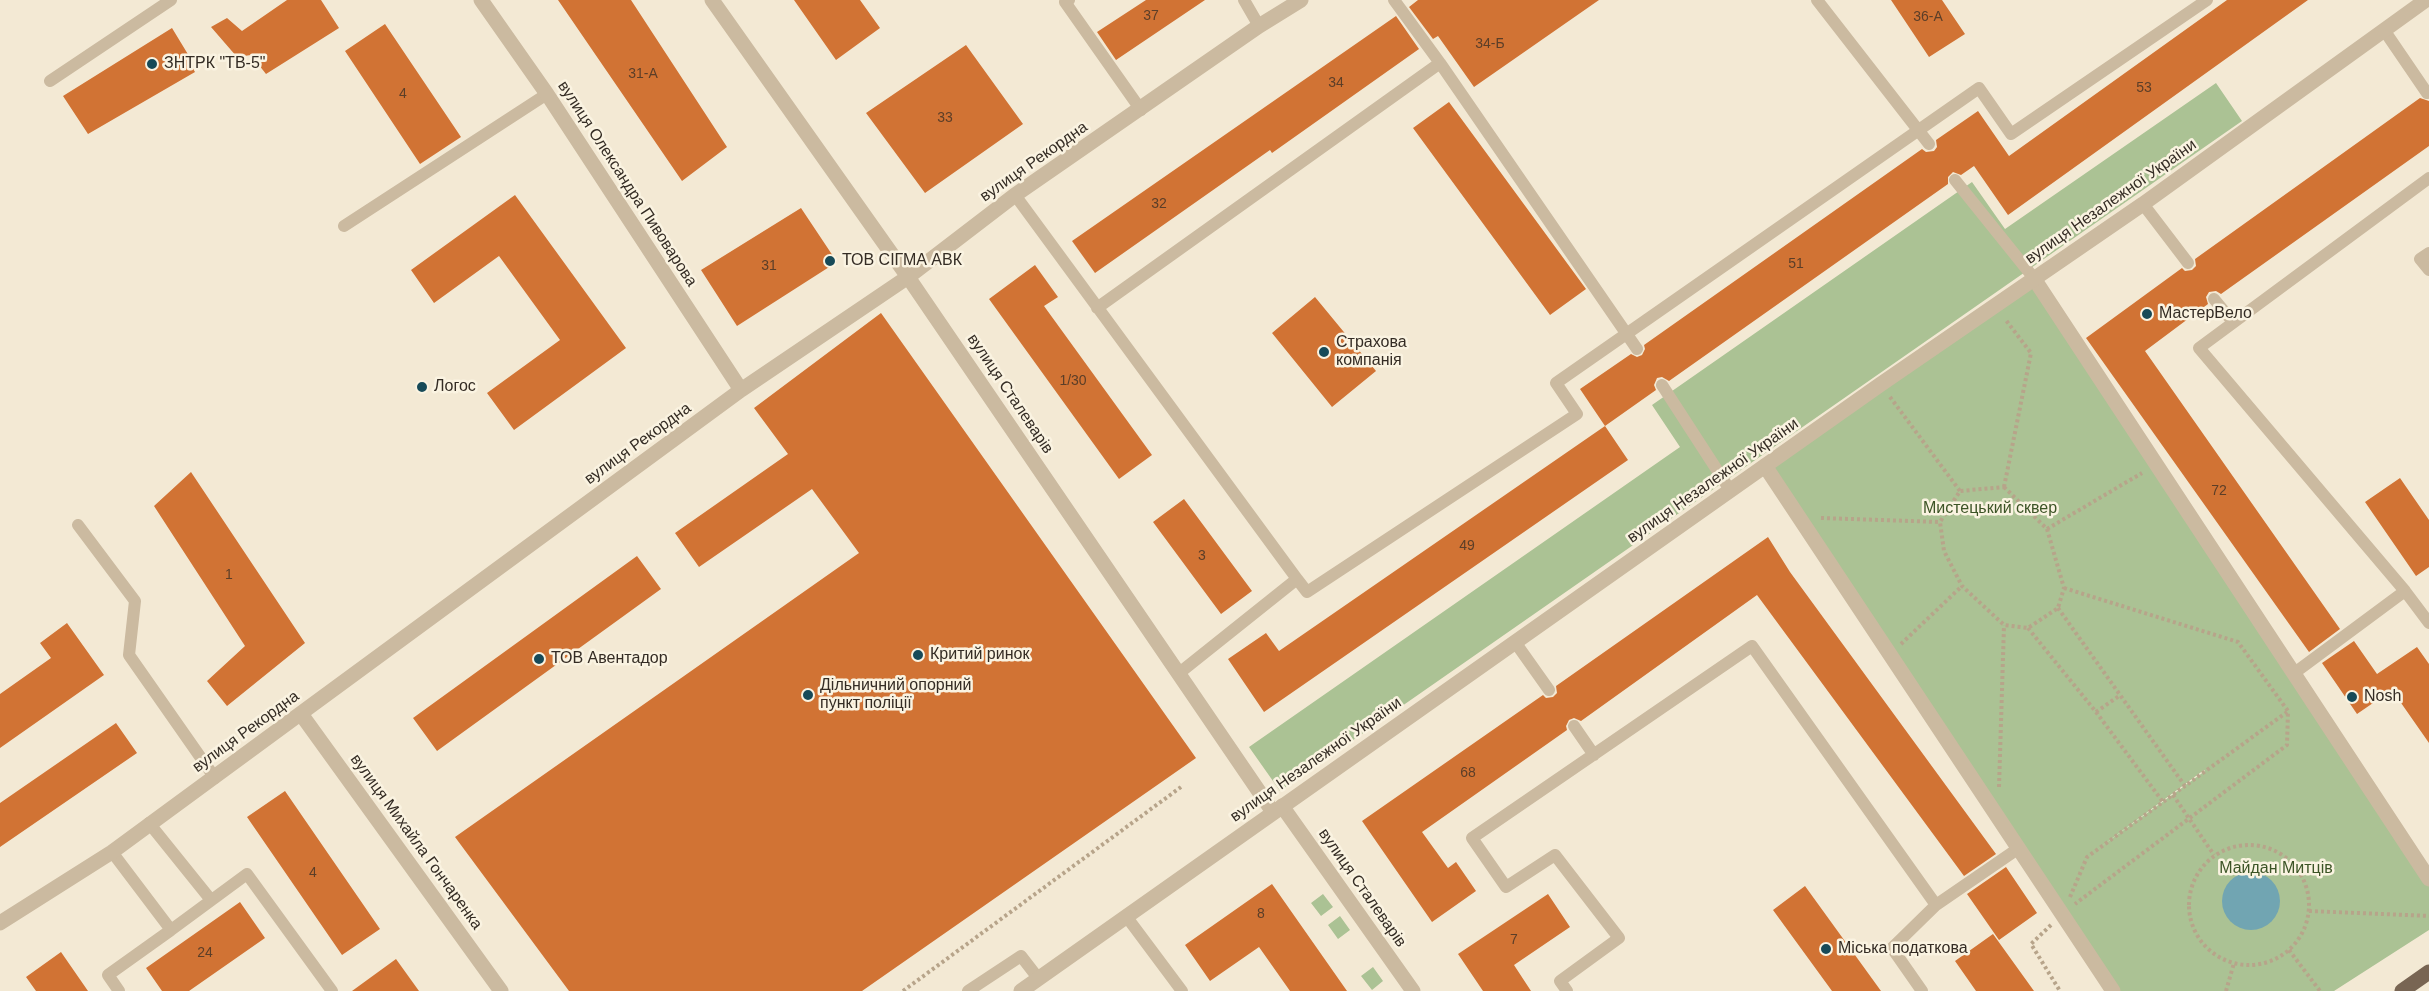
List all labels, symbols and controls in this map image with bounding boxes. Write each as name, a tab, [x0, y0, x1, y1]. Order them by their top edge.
house number: 37	[1143, 8, 1159, 24]
house number: 36-А	[1913, 9, 1943, 25]
house number: 34-Б	[1475, 36, 1505, 52]
place label: ЗНТРК "ТВ-5"	[164, 54, 265, 74]
marker: ЗНТРК "ТВ-5"	[145, 57, 159, 71]
house number: 31-А	[628, 66, 658, 82]
house number: 34	[1328, 75, 1344, 91]
street label: вулиця Олександра Пивоварова	[553, 78, 701, 290]
house number: 53	[2136, 80, 2152, 96]
house number: 4	[399, 86, 407, 102]
house number: 33	[937, 110, 953, 126]
street label: вулиця Рекордна	[977, 118, 1091, 206]
street label: вулиця Незалежної України	[2022, 135, 2200, 269]
house number: 32	[1151, 196, 1167, 212]
place label: ТОВ СІГМА АВК	[842, 251, 962, 271]
marker: ТОВ СІГМА АВК	[823, 254, 837, 268]
house number: 51	[1788, 256, 1804, 272]
house number: 31	[761, 258, 777, 274]
place label: МастерВело	[2159, 304, 2252, 324]
marker: МастерВело	[2140, 307, 2154, 321]
street label: вулиця Сталеварів	[963, 330, 1057, 458]
place label: Страхова компанія	[1336, 333, 1407, 371]
marker: Страхова компанія	[1317, 345, 1331, 359]
house number: 1/30	[1059, 373, 1087, 389]
place label: Логос	[434, 377, 476, 397]
marker: Логос	[415, 380, 429, 394]
street label: вулиця Рекордна	[581, 399, 695, 489]
street label: вулиця Незалежної України	[1624, 414, 1802, 548]
house number: 72	[2211, 483, 2227, 499]
park label: Мистецький сквер	[1923, 499, 2057, 519]
house number: 49	[1459, 538, 1475, 554]
house number: 3	[1198, 548, 1206, 564]
house number: 1	[225, 567, 233, 583]
place label: Критий ринок	[930, 645, 1029, 665]
marker: Критий ринок	[911, 648, 925, 662]
place label: ТОВ Авентадор	[551, 649, 668, 669]
marker: ТОВ Авентадор	[532, 652, 546, 666]
place label: Дільничний опорний пункт поліції	[820, 676, 971, 714]
street label: вулиця Рекордна	[189, 687, 303, 777]
place label: Nosh	[2364, 687, 2401, 707]
marker: Дільничний опорний пункт поліції	[801, 688, 815, 702]
marker: Nosh	[2345, 690, 2359, 704]
street label: вулиця Незалежної України	[1227, 693, 1405, 827]
street label: вулиця Михайла Гончаренка	[346, 750, 486, 934]
house number: 68	[1460, 765, 1476, 781]
street label: вулиця Сталеварів	[1314, 825, 1410, 951]
park label: Майдан Митців	[2219, 859, 2333, 879]
house number: 4	[309, 865, 317, 881]
house number: 8	[1257, 906, 1265, 922]
house number: 7	[1510, 932, 1518, 948]
place label: Міська податкова	[1838, 939, 1968, 959]
marker: Міська податкова	[1819, 942, 1833, 956]
house number: 24	[197, 945, 213, 961]

